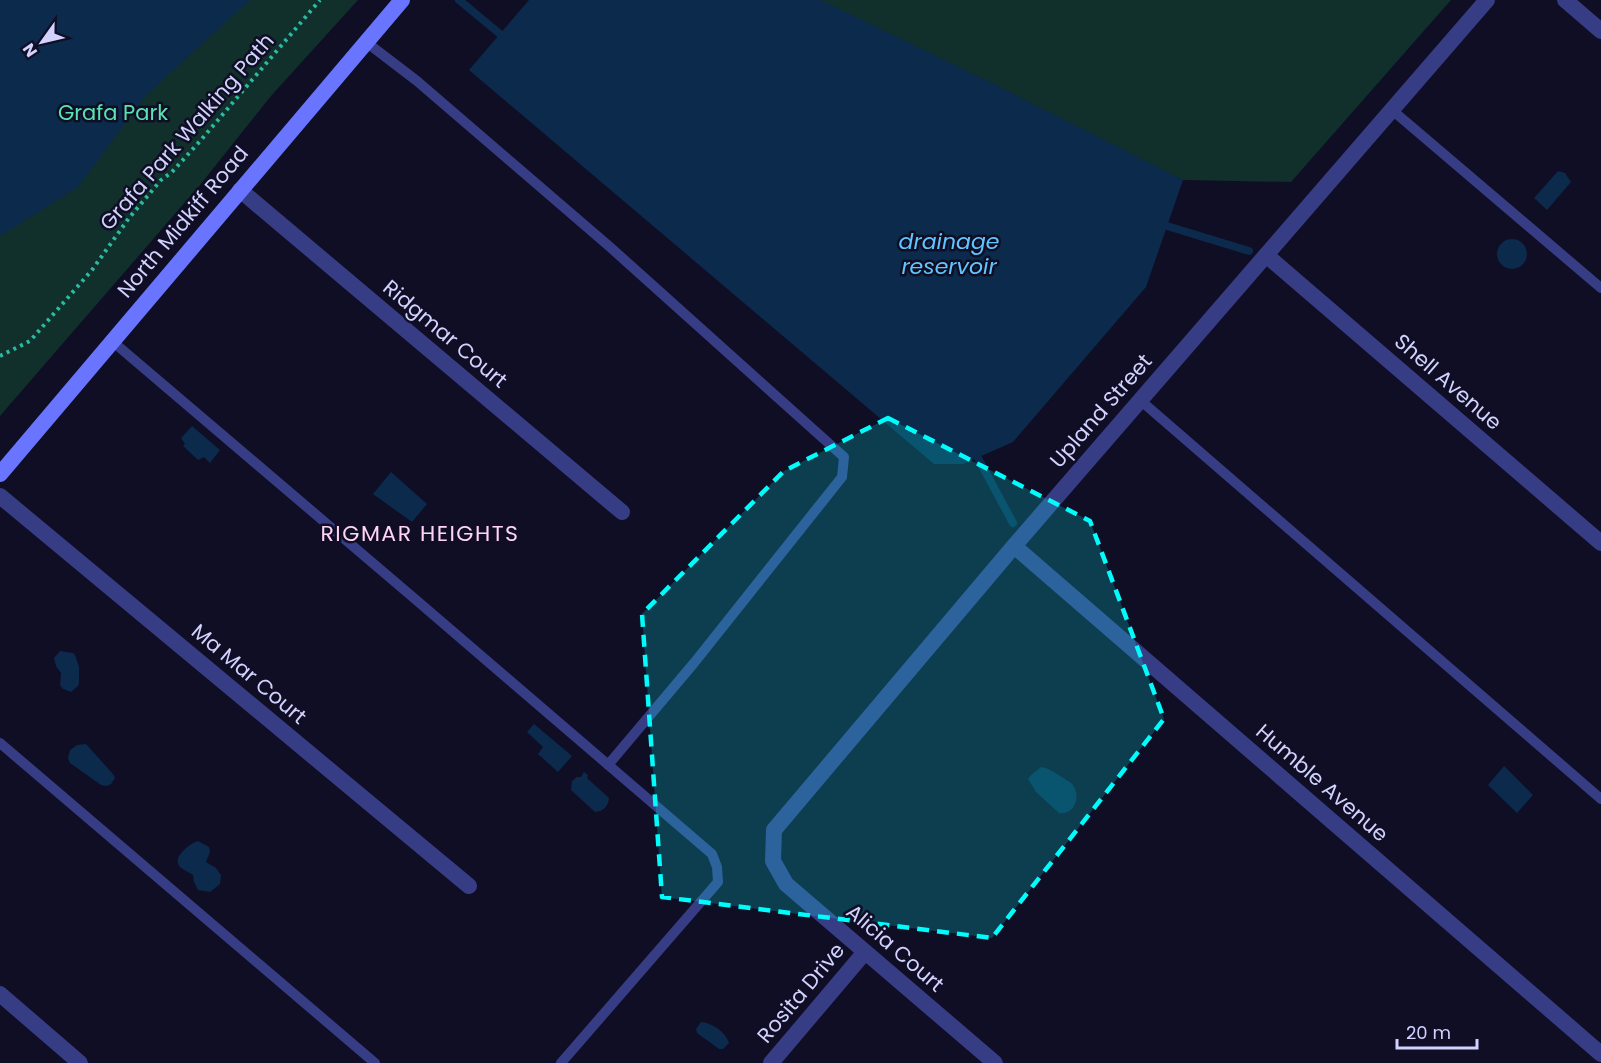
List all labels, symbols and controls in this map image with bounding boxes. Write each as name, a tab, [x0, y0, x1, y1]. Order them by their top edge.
north arrow	[12, 12, 72, 72]
street label: Grafa Park Walking Path	[93, 27, 280, 236]
text: N	[17, 39, 43, 62]
park label: Grafa Park	[58, 98, 168, 127]
street label: North Midkiff Road	[110, 140, 255, 304]
water label: drainage reservoir	[899, 226, 999, 282]
street label: Ridgmar Court	[377, 273, 514, 394]
street label: Shell Avenue	[1388, 327, 1508, 436]
street label: Upland Street	[1043, 347, 1158, 474]
district label: RIGMAR HEIGHTS	[320, 518, 520, 549]
street label: Ma Mar Court	[186, 617, 313, 730]
street label: Humble Avenue	[1250, 717, 1395, 848]
street label: Alicia Court	[840, 897, 950, 998]
street label: Rosita Drive	[750, 936, 851, 1049]
scale bar	[1397, 1012, 1476, 1050]
text: 20 m	[1406, 1020, 1451, 1045]

